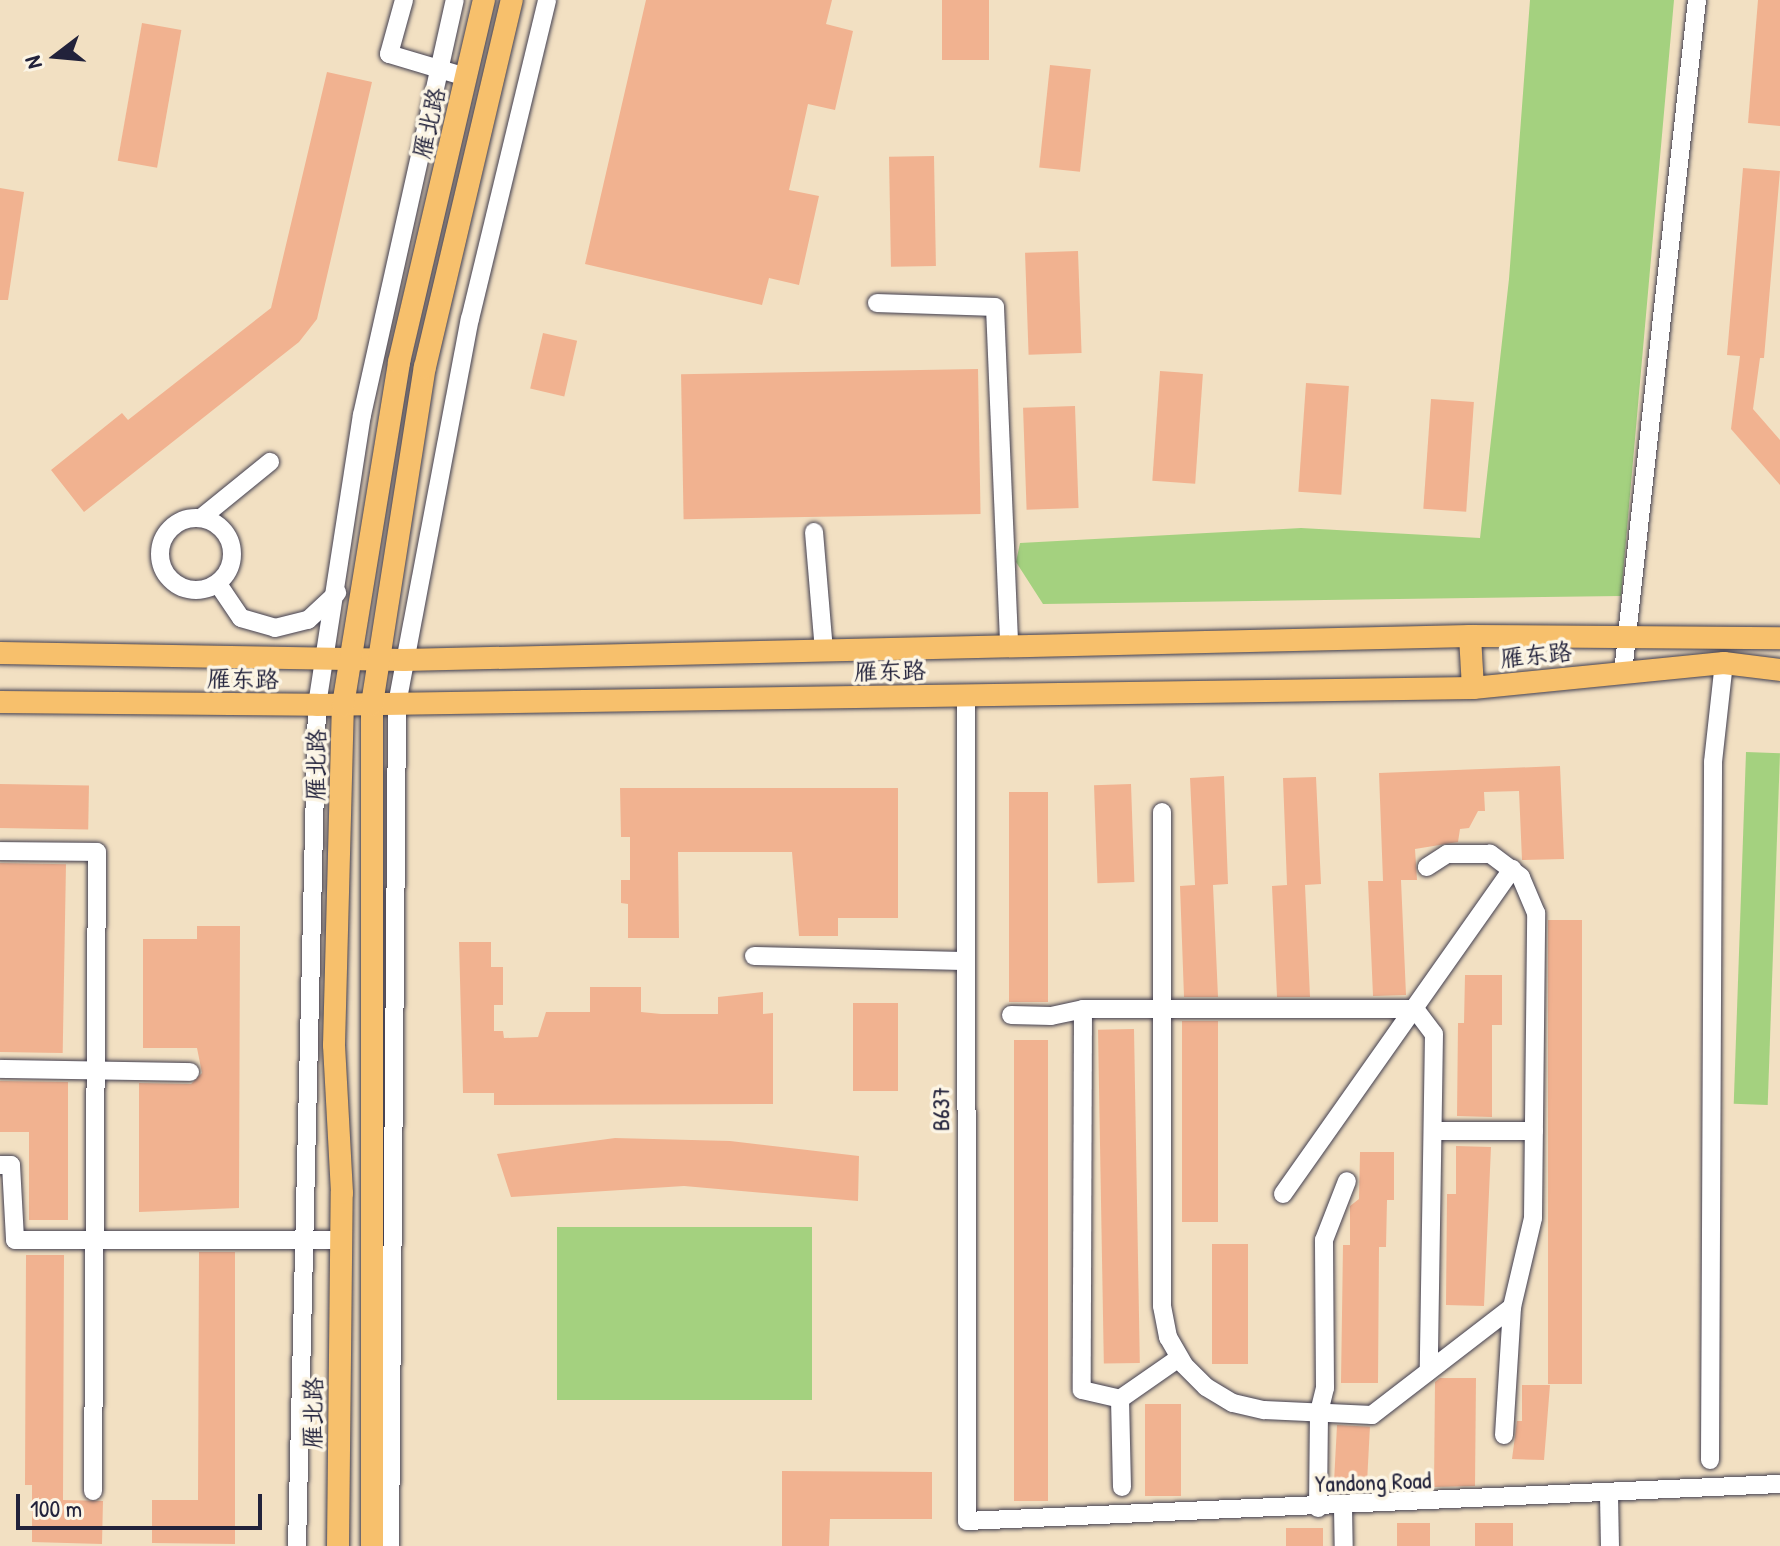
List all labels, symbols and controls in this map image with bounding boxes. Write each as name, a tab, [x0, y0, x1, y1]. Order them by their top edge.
north arrow	[16, 16, 96, 96]
text: N	[17, 53, 49, 72]
street label: 雁北路	[407, 85, 451, 161]
street label: 雁东路	[1499, 637, 1573, 673]
street label: 雁东路	[854, 656, 926, 686]
street label: 雁东路	[207, 664, 279, 694]
street label: 雁北路	[301, 729, 331, 801]
street label: B637	[927, 1087, 955, 1131]
street label: 雁北路	[298, 1377, 328, 1449]
street label: Yandong Road	[1314, 1466, 1432, 1498]
scale bar	[20, 1478, 266, 1528]
text: 100 m	[30, 1492, 82, 1524]

